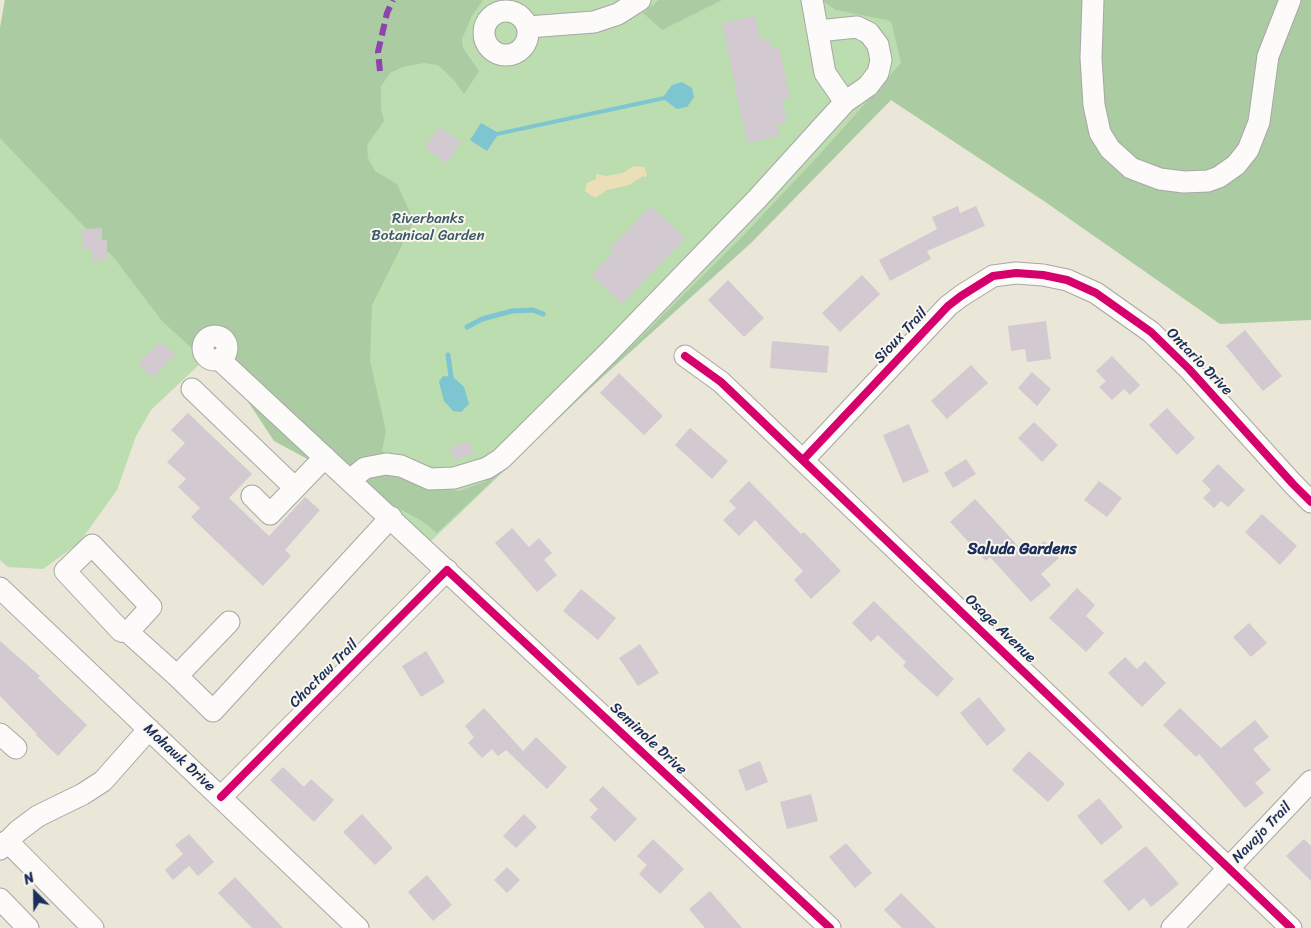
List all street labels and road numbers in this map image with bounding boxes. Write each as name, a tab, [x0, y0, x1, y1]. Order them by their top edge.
street label: Sioux Trail	[871, 304, 931, 368]
street label: Ontario Drive	[1162, 324, 1236, 400]
street label: Osage Avenue	[961, 591, 1039, 667]
street label: Choctaw Trail	[286, 636, 362, 712]
street label: Seminole Drive	[606, 699, 690, 779]
street label: Mohawk Drive	[139, 720, 219, 796]
street label: Navajo Trail	[1229, 799, 1295, 867]

